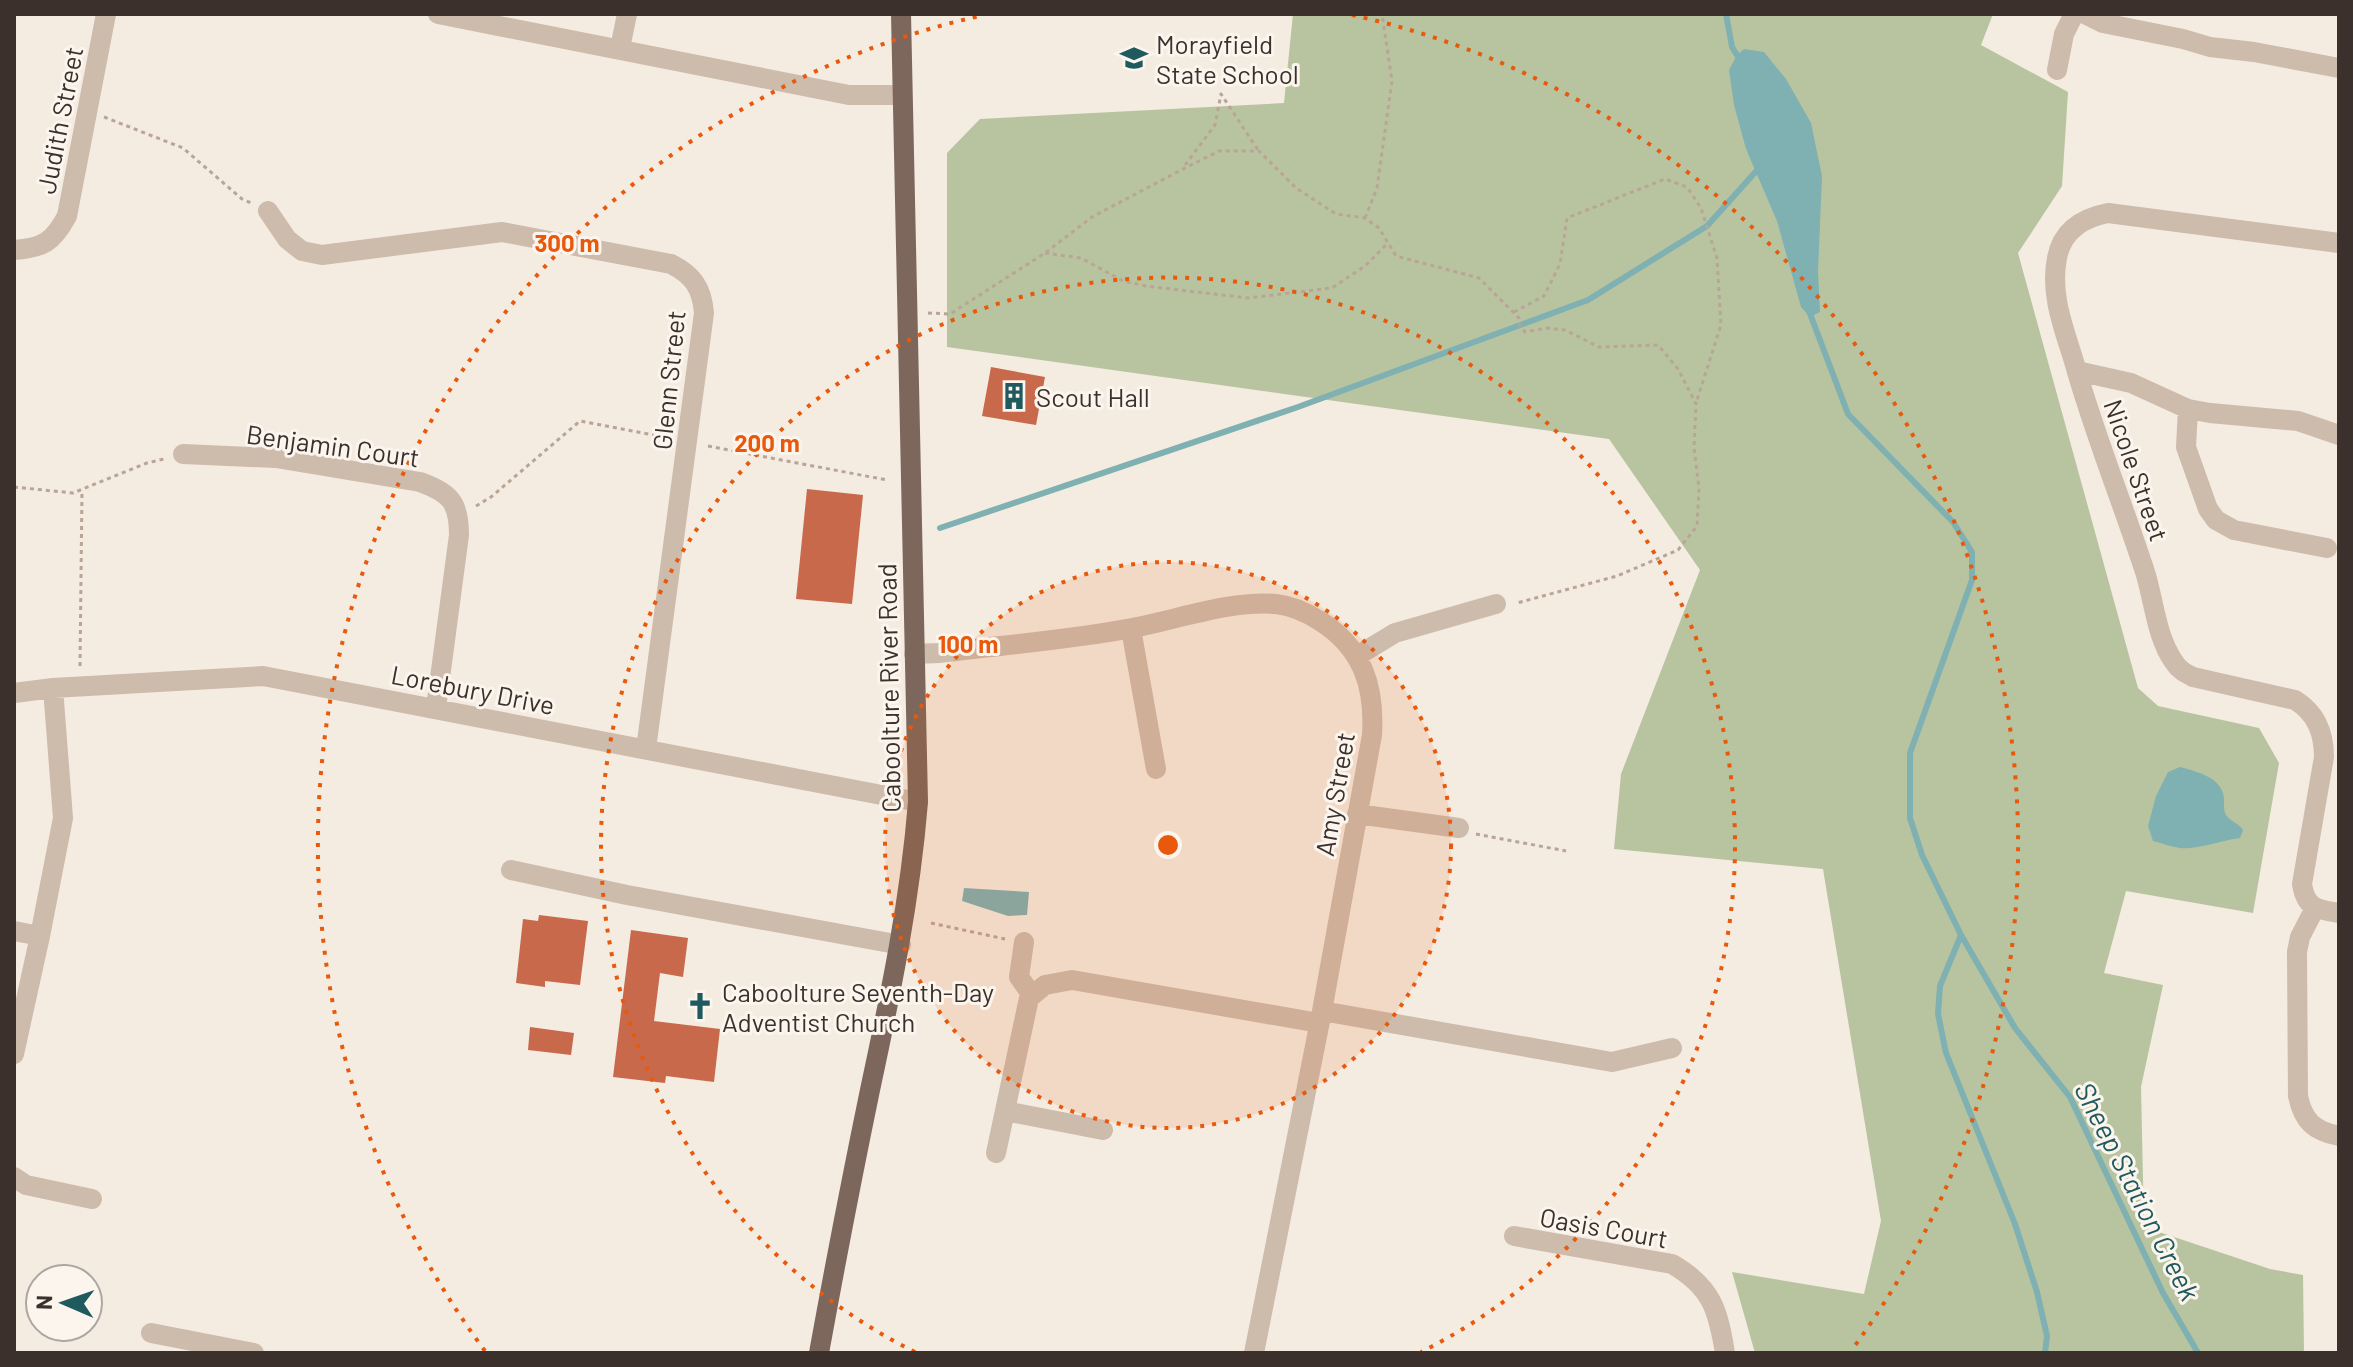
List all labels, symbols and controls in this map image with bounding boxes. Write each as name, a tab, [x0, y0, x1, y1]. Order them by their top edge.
place label: Morayfield State School	[1156, 28, 1299, 89]
school or university icon: Morayfield State School	[1119, 43, 1149, 73]
street label: Judith Street	[30, 44, 88, 196]
text: 300 m	[534, 228, 600, 257]
street label: Glenn Street	[645, 309, 691, 451]
building icon: Scout Hall	[999, 381, 1029, 411]
place label: Scout Hall	[1036, 381, 1150, 412]
street label: Nicole Street	[2098, 395, 2176, 545]
street label: Benjamin Court	[245, 418, 421, 472]
text: 200 m	[734, 428, 800, 457]
street label: Caboolture River Road	[870, 563, 906, 813]
text: 100 m	[938, 629, 998, 658]
street label: Lorebury Drive	[389, 658, 557, 720]
street label: Amy Street	[1308, 730, 1360, 858]
centre of rings	[1154, 831, 1182, 859]
place label: Caboolture Seventh-Day Adventist Church	[722, 976, 994, 1037]
church icon: Caboolture Seventh-Day Adventist Church	[685, 991, 715, 1021]
water label: Sheep Station Creek	[2068, 1076, 2208, 1306]
street label: Oasis Court	[1538, 1201, 1670, 1253]
north arrow	[24, 1263, 104, 1343]
text: N	[30, 1294, 56, 1310]

